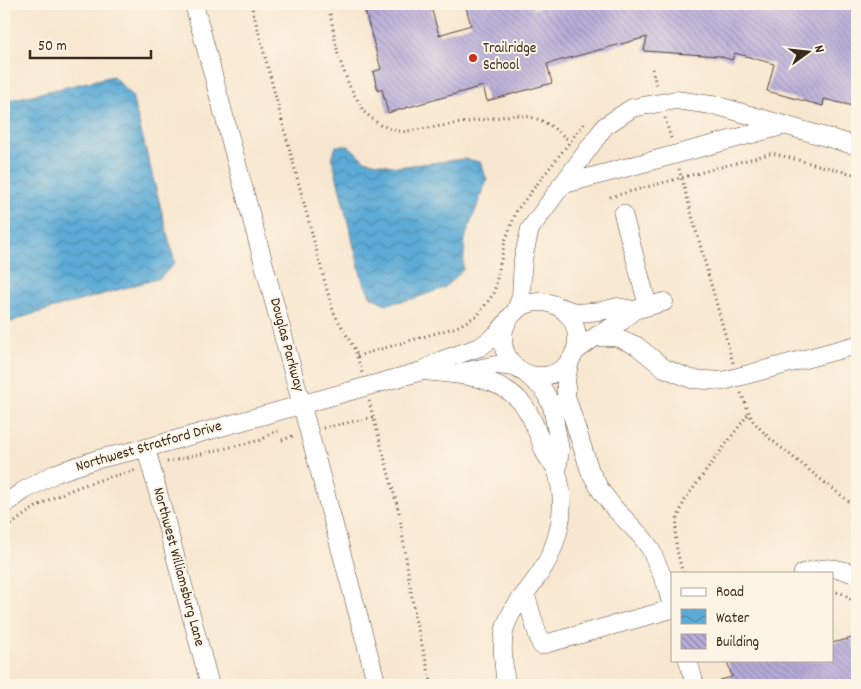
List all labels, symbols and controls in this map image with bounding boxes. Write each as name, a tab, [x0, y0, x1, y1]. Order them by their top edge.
scale bar	[30, 28, 151, 60]
north arrow	[784, 28, 834, 78]
text: 50 m	[38, 36, 67, 58]
place label: Trailridge School	[483, 38, 537, 77]
text: N	[808, 43, 829, 55]
marker: Trailridge School	[467, 52, 479, 64]
street label: Douglas Parkway	[263, 296, 309, 395]
street label: Northwest Stratford Drive	[73, 416, 225, 478]
street label: Northwest Williamsburg Lane	[146, 485, 210, 649]
legend	[671, 572, 834, 662]
text: Road	[716, 582, 744, 604]
text: Water	[716, 608, 750, 630]
text: Building	[716, 632, 759, 654]

